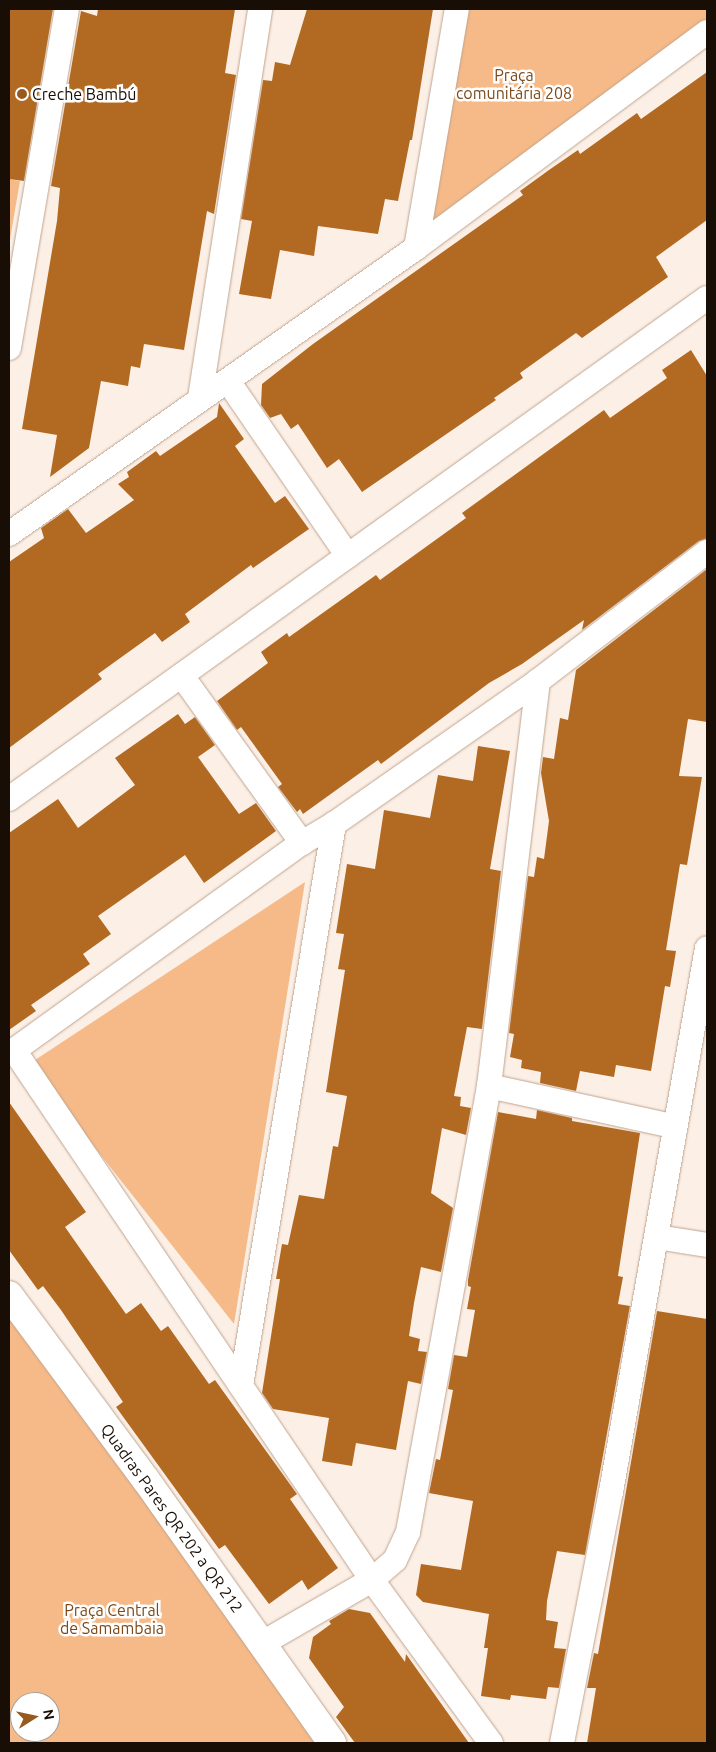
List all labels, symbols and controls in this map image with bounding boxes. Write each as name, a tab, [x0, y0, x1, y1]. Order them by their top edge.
park label: Praça comunitária 208	[456, 65, 572, 103]
place label: Creche Bambú	[32, 84, 136, 104]
marker: Creche Bambú	[16, 88, 28, 100]
street label: Quadras Pares QR 202 a QR 212	[97, 1420, 247, 1616]
park label: Praça Central de Samambaia	[60, 1600, 164, 1638]
north arrow	[10, 1692, 60, 1742]
text: N	[40, 1708, 58, 1721]

